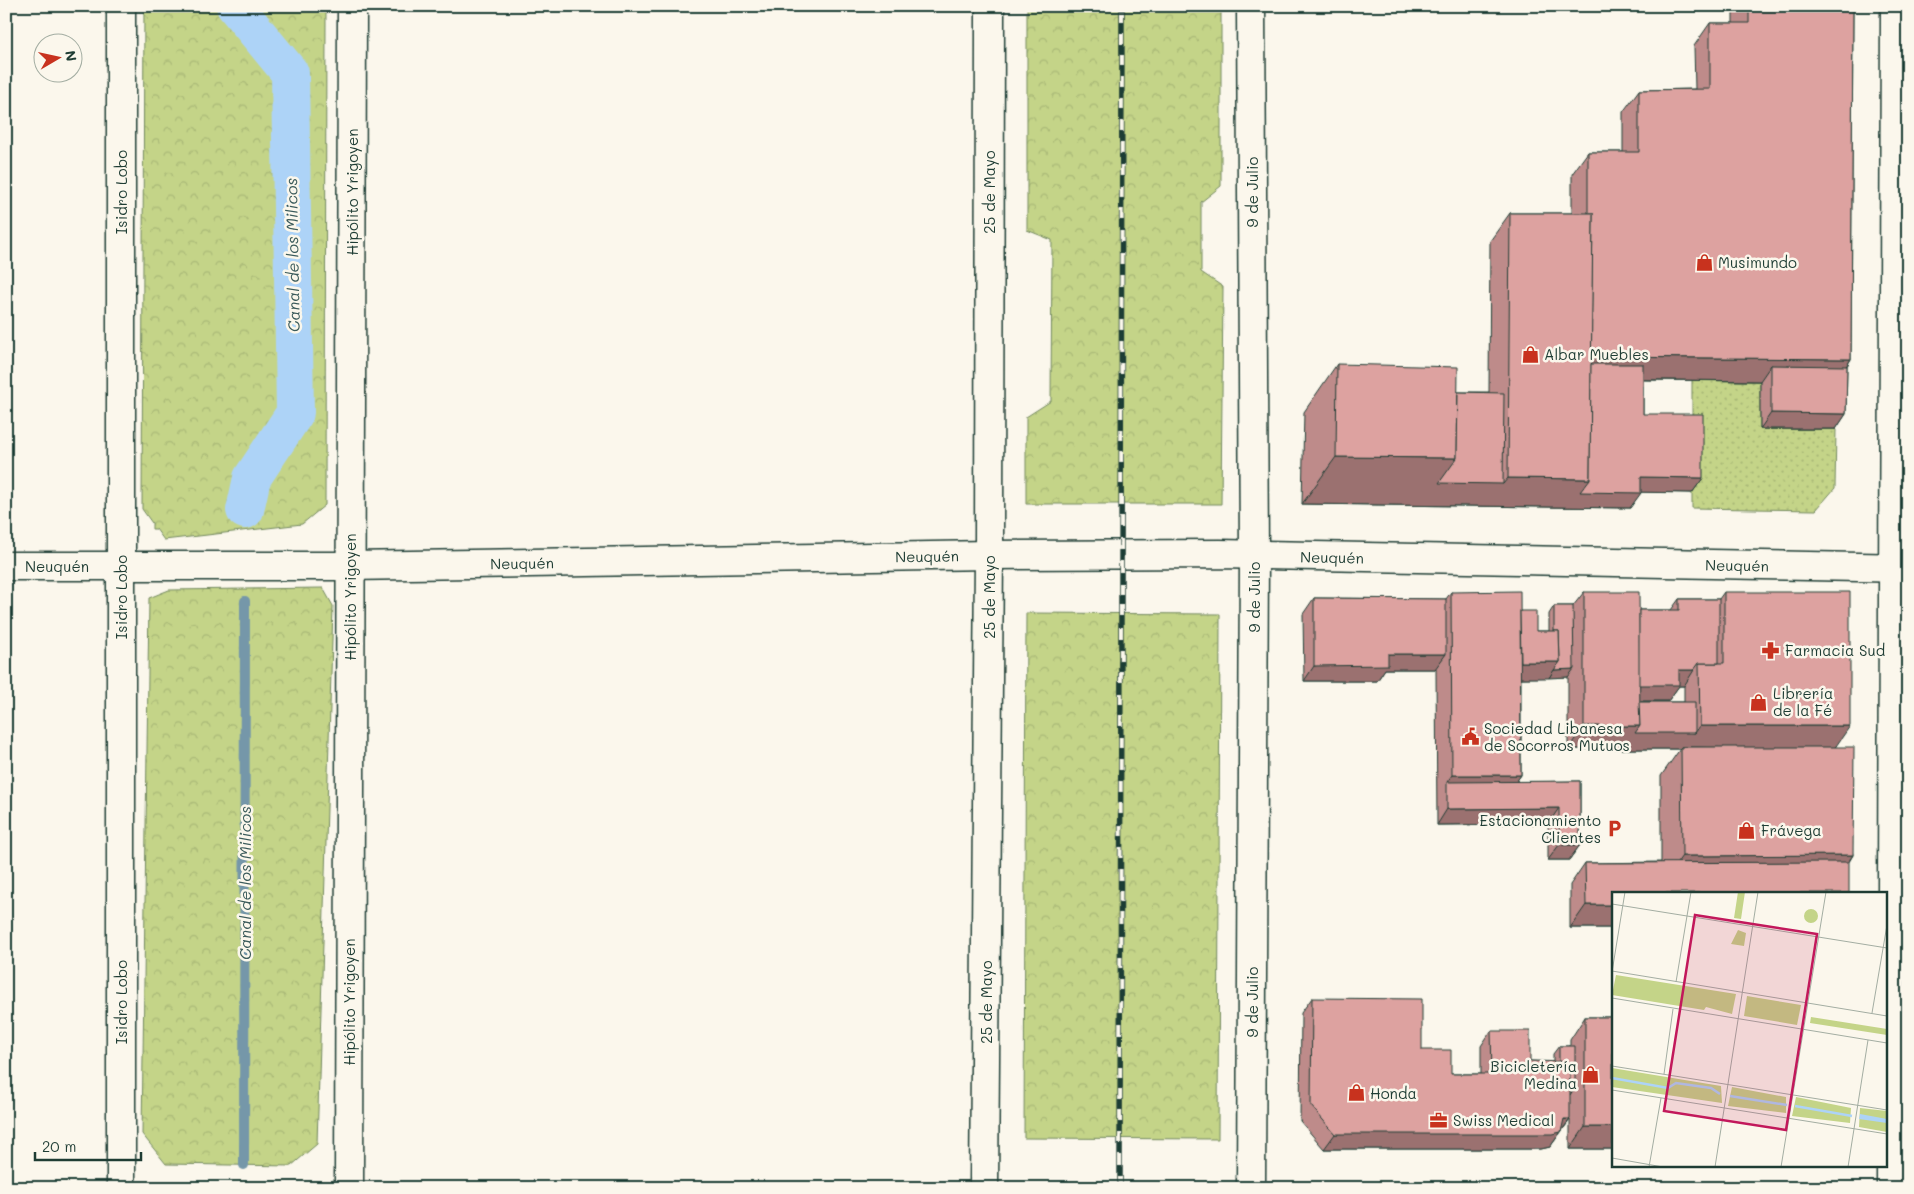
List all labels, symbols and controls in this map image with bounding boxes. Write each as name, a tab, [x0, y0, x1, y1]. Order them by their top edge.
north arrow	[32, 32, 82, 82]
text: N	[61, 49, 82, 63]
street label: Hipólito Yrigoyen	[342, 128, 362, 256]
street label: Isidro Lobo	[111, 150, 131, 234]
street label: 25 de Mayo	[979, 150, 999, 234]
street label: 9 de Julio	[1242, 156, 1262, 227]
water label: Canal de los Milicos	[280, 178, 304, 332]
shop icon: Musimundo	[1694, 252, 1714, 272]
place label: Musimundo	[1718, 252, 1797, 272]
shop icon: Albar Muebles	[1520, 344, 1540, 364]
place label: Albar Muebles	[1544, 344, 1649, 364]
street label: Hipólito Yrigoyen	[340, 533, 360, 661]
street label: Neuquén	[895, 545, 959, 567]
street label: Neuquén	[1300, 546, 1364, 568]
street label: Neuquén	[490, 552, 554, 574]
street label: Neuquén	[1705, 554, 1769, 576]
street label: Isidro Lobo	[111, 555, 131, 639]
street label: 25 de Mayo	[979, 555, 999, 639]
street label: Neuquén	[25, 556, 89, 576]
street label: 9 de Julio	[1244, 561, 1264, 632]
pharmacy icon: Farmacia Sud	[1761, 640, 1781, 660]
place label: Farmacia Sud	[1785, 640, 1885, 660]
place label: Librería de la Fé	[1773, 683, 1833, 720]
shop icon: Librería de la Fé	[1749, 692, 1769, 712]
place label: Sociedad Libanesa de Socorros Mutuos	[1484, 718, 1630, 755]
public building icon: Sociedad Libanesa de Socorros Mutuos	[1460, 727, 1480, 747]
water label: Canal de los Milicos	[234, 806, 255, 960]
place label: Estacionamiento Clientes	[1480, 810, 1601, 847]
parking icon: Estacionamiento Clientes	[1605, 819, 1625, 839]
shop icon: Frávega	[1737, 820, 1757, 840]
place label: Frávega	[1761, 820, 1822, 840]
inset map	[1612, 892, 1886, 1166]
street label: Hipólito Yrigoyen	[339, 938, 359, 1066]
street label: Isidro Lobo	[111, 960, 131, 1044]
street label: 25 de Mayo	[976, 960, 996, 1044]
street label: 9 de Julio	[1242, 966, 1262, 1037]
place label: Bicicletería Medina	[1490, 1056, 1577, 1093]
shop icon: Bicicletería Medina	[1581, 1065, 1601, 1085]
shop icon: Honda	[1346, 1083, 1366, 1103]
place label: Honda	[1370, 1083, 1417, 1103]
office icon: Swiss Medical	[1429, 1110, 1449, 1130]
place label: Swiss Medical	[1453, 1110, 1554, 1130]
scale bar	[35, 1129, 141, 1161]
text: 20 m	[42, 1136, 76, 1156]

